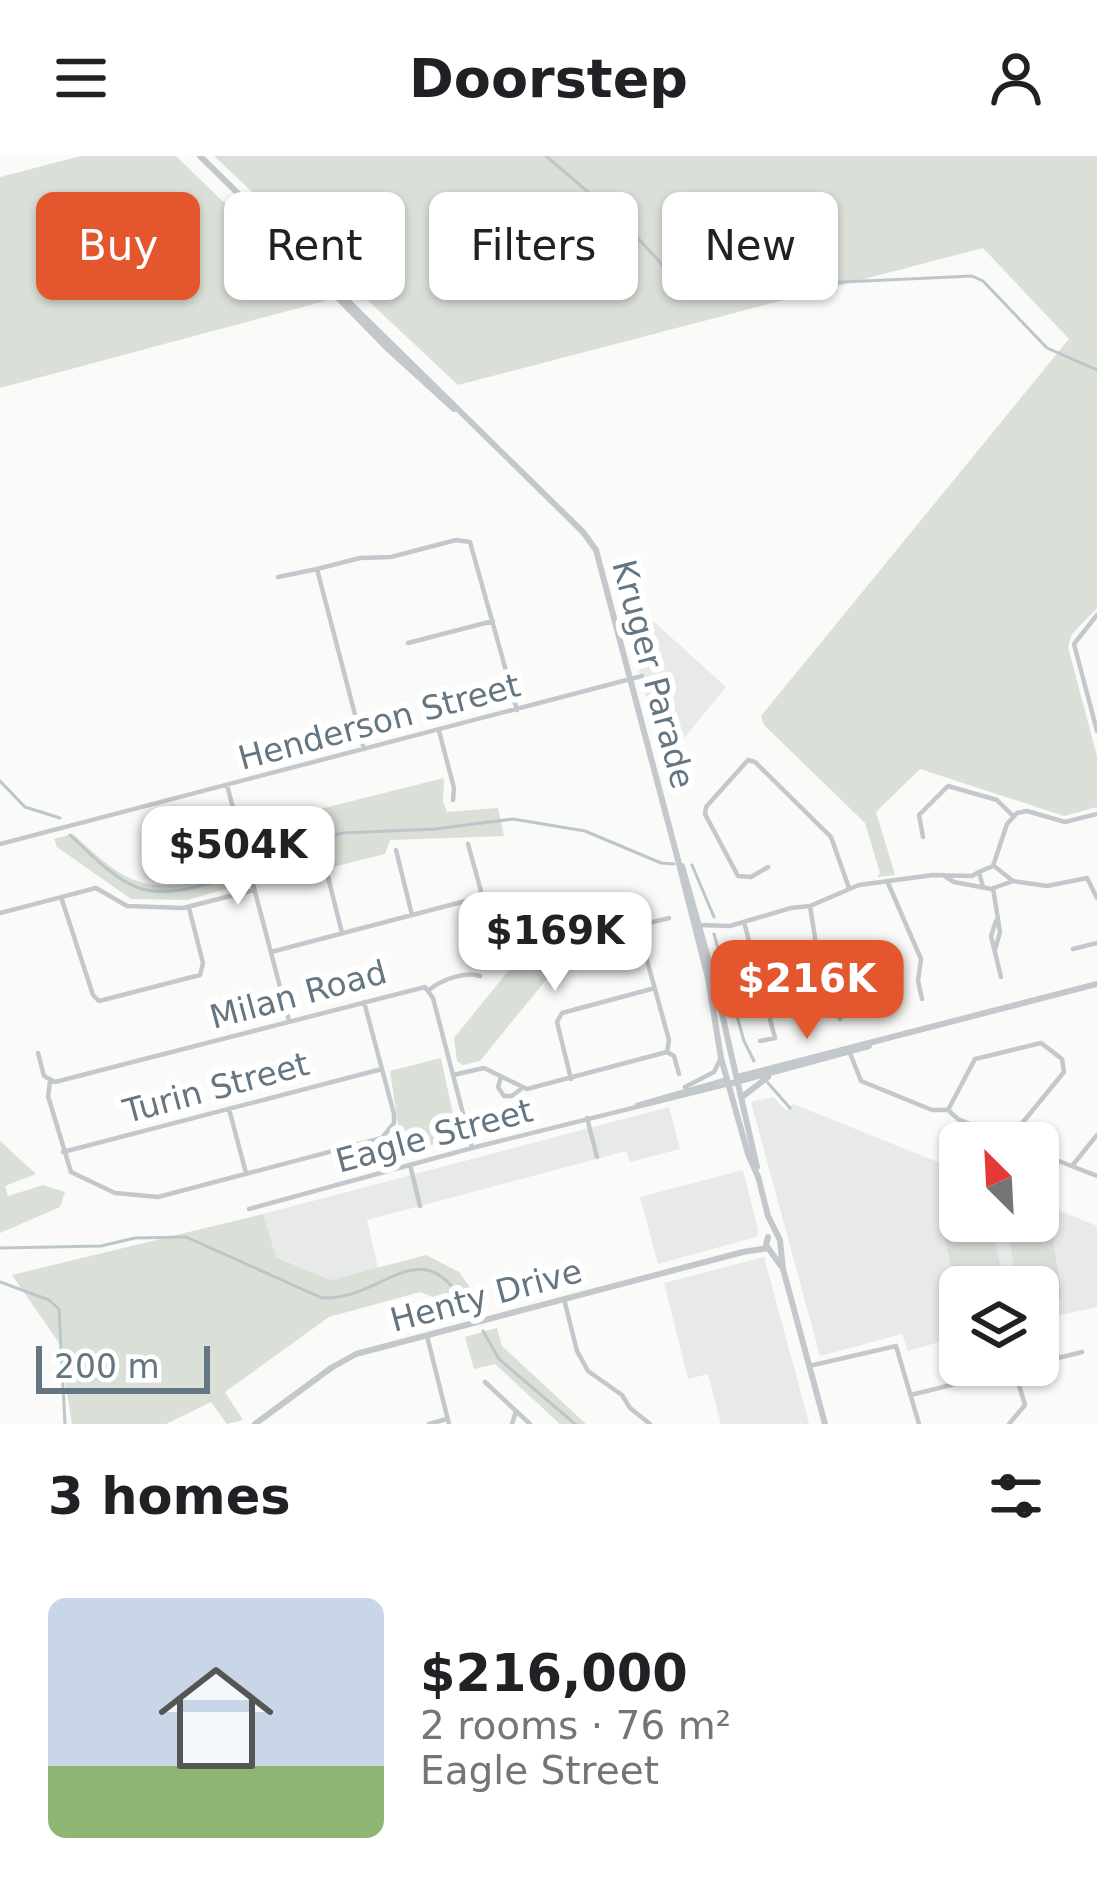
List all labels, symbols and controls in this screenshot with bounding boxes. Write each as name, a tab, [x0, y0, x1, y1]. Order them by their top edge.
icon: menu	[48, 45, 114, 111]
icon: person	[983, 45, 1049, 111]
text: Doorstep	[409, 47, 688, 110]
chip: Buy	[36, 192, 200, 300]
chip: Rent	[224, 192, 405, 300]
chip: Filters	[429, 192, 638, 300]
chip: New	[662, 192, 838, 300]
street label: Kruger Parade	[604, 556, 703, 793]
street label: Henderson Street	[234, 665, 524, 778]
pin: $504K	[154, 806, 322, 908]
text: $504K	[169, 822, 307, 867]
pin: $169K	[471, 892, 639, 994]
text: $169K	[486, 908, 624, 953]
pin: $216K	[723, 940, 891, 1042]
street label: Milan Road	[206, 952, 391, 1037]
text: $216K	[738, 956, 876, 1001]
street label: Turin Street	[118, 1044, 313, 1131]
street label: Eagle Street	[331, 1090, 537, 1180]
north arrow	[939, 1122, 1059, 1242]
map controls	[939, 1122, 1059, 1386]
street label: Henty Drive	[386, 1251, 586, 1340]
button: layers	[939, 1266, 1059, 1386]
scale bar	[36, 1340, 210, 1393]
text: 200 m	[54, 1347, 160, 1386]
icon: filters	[983, 1463, 1049, 1529]
text: 3 homes	[48, 1467, 291, 1526]
text: $216,000	[420, 1644, 688, 1703]
icon: home	[144, 1646, 288, 1790]
text: 2 rooms · 76 m²	[420, 1703, 731, 1748]
text: Eagle Street	[420, 1748, 659, 1793]

